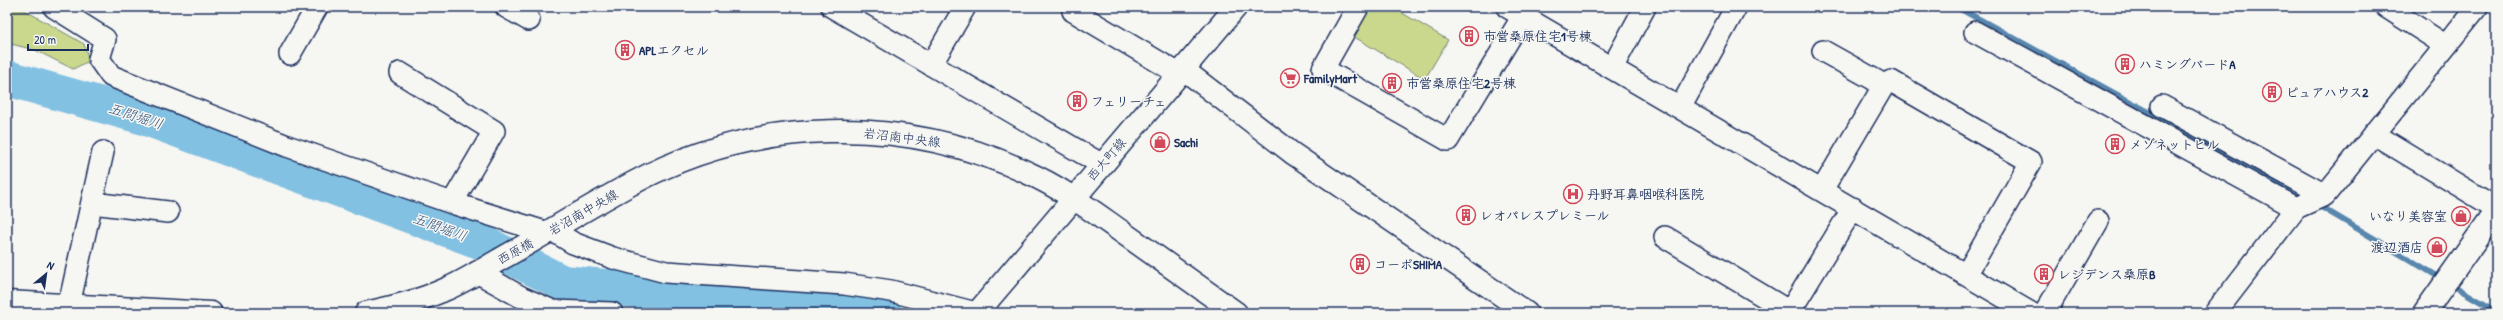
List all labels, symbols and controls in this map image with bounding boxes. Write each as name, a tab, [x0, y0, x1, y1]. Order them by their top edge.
building icon: 市営桑原住宅1号棟	[1458, 25, 1480, 47]
scale bar	[28, 26, 88, 52]
place label: 市営桑原住宅1号棟	[1483, 27, 1592, 45]
text: 20 m	[34, 31, 56, 48]
building icon: APLエクセル	[614, 39, 636, 61]
place label: APLエクセル	[639, 41, 709, 59]
building icon: ハミングバードA	[2114, 53, 2136, 75]
place label: ハミングバードA	[2139, 55, 2236, 73]
supermarket icon: FamilyMart	[1279, 67, 1301, 89]
place label: FamilyMart	[1303, 69, 1358, 88]
building icon: 市営桑原住宅2号棟	[1381, 72, 1403, 94]
place label: 市営桑原住宅2号棟	[1406, 74, 1516, 92]
building icon: ピュアハウス2	[2261, 81, 2283, 103]
place label: ピュアハウス2	[2286, 83, 2369, 101]
building icon: フェリーチェ	[1066, 90, 1088, 112]
place label: フェリーチェ	[1091, 92, 1166, 110]
water label: 五間堀川	[107, 98, 166, 133]
street label: 岩沼南中央線	[862, 123, 943, 151]
shop icon: Sachi	[1149, 131, 1171, 153]
street label: 西大町線	[1082, 133, 1131, 185]
place label: Sachi	[1174, 133, 1199, 151]
building icon: メゾネットヒル	[2104, 133, 2126, 155]
place label: メゾネットヒル	[2129, 135, 2220, 153]
hospital icon: 丹野耳鼻咽喉科医院	[1562, 183, 1584, 205]
street label: 岩沼南中央線	[545, 184, 622, 239]
place label: 丹野耳鼻咽喉科医院	[1587, 185, 1704, 203]
building icon: レオパレスプレミール	[1455, 204, 1477, 226]
shop icon: いなり美容室	[2450, 205, 2472, 227]
place label: レオパレスプレミール	[1480, 206, 1609, 224]
place label: いなり美容室	[2369, 207, 2447, 225]
water label: 五間堀川	[411, 208, 470, 245]
street label: 西原橋	[494, 234, 536, 268]
shop icon: 渡辺酒店	[2426, 236, 2448, 258]
place label: 渡辺酒店	[2371, 238, 2423, 256]
building icon: コーポSHIMA	[1349, 253, 1371, 275]
north arrow	[26, 254, 66, 294]
place label: コーポSHIMA	[1374, 255, 1443, 273]
text: N	[45, 258, 57, 273]
building icon: レジデンス桑原B	[2033, 263, 2055, 285]
place label: レジデンス桑原B	[2058, 265, 2156, 283]

